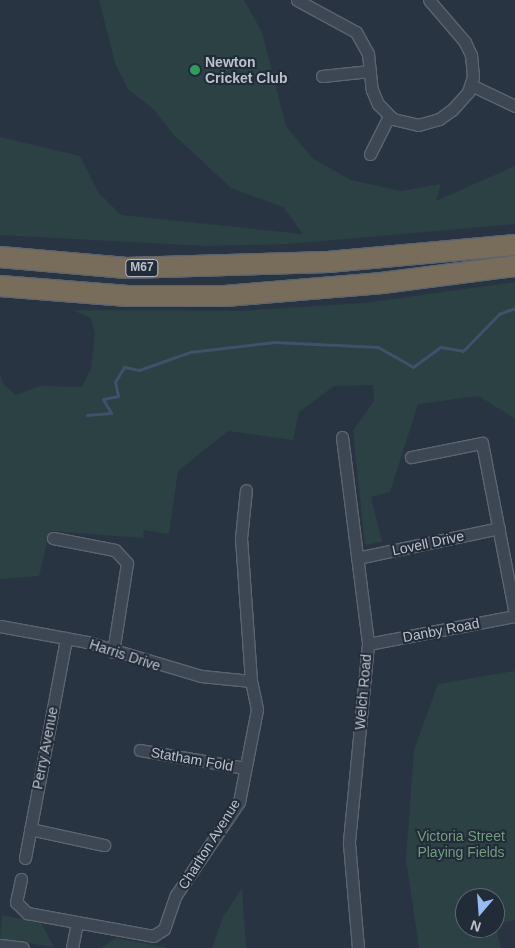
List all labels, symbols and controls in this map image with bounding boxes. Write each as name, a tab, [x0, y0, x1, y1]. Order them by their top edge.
place label: Newton Cricket Club	[205, 54, 287, 86]
marker: Newton Cricket Club	[189, 64, 201, 76]
road number: M67	[124, 258, 160, 278]
street label: Lovell Drive	[390, 527, 466, 559]
street label: Danby Road	[401, 614, 481, 646]
street label: Harris Drive	[87, 636, 163, 674]
street label: Welch Road	[351, 653, 375, 731]
street label: Perry Avenue	[29, 705, 61, 791]
street label: Statham Fold	[150, 743, 234, 775]
street label: Charlton Avenue	[174, 795, 244, 893]
park label: Victoria Street Playing Fields	[417, 828, 505, 860]
north arrow	[455, 888, 505, 938]
text: N	[468, 917, 483, 935]

